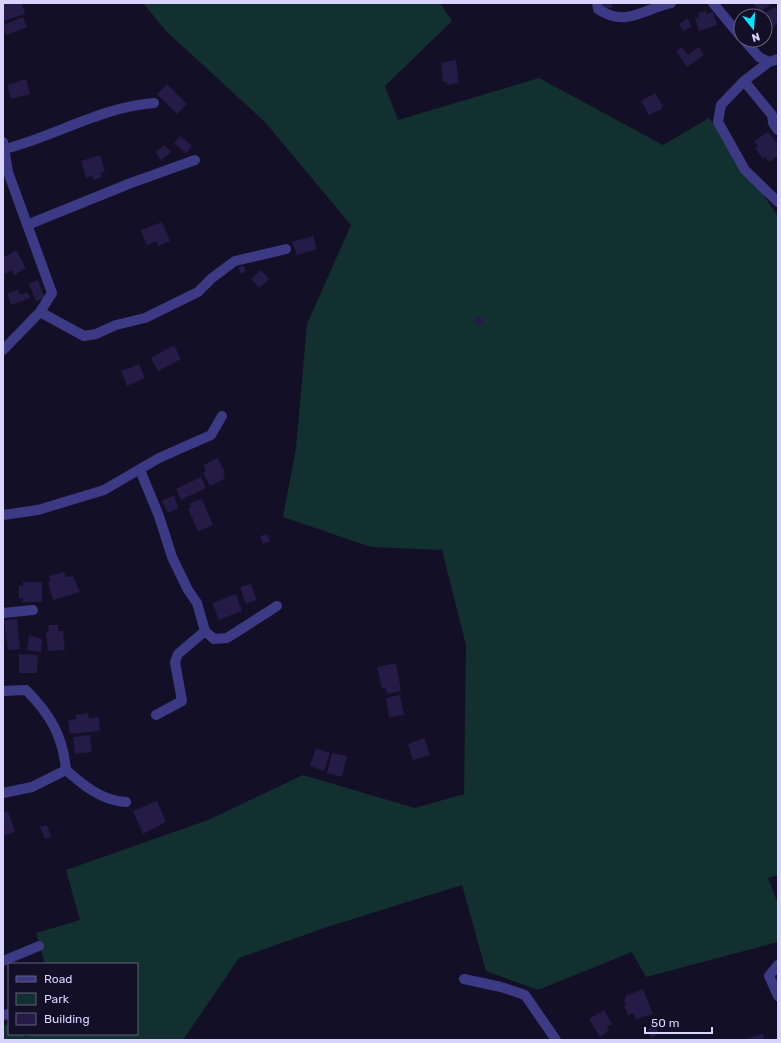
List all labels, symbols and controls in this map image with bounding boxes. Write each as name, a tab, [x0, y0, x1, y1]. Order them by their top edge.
north arrow	[733, 8, 773, 48]
text: N	[750, 30, 761, 44]
legend	[8, 963, 138, 1035]
text: Road	[44, 972, 72, 986]
text: Park	[44, 992, 70, 1006]
scale bar	[645, 1009, 712, 1035]
text: Building	[44, 1012, 90, 1026]
text: 50 m	[651, 1016, 679, 1030]

